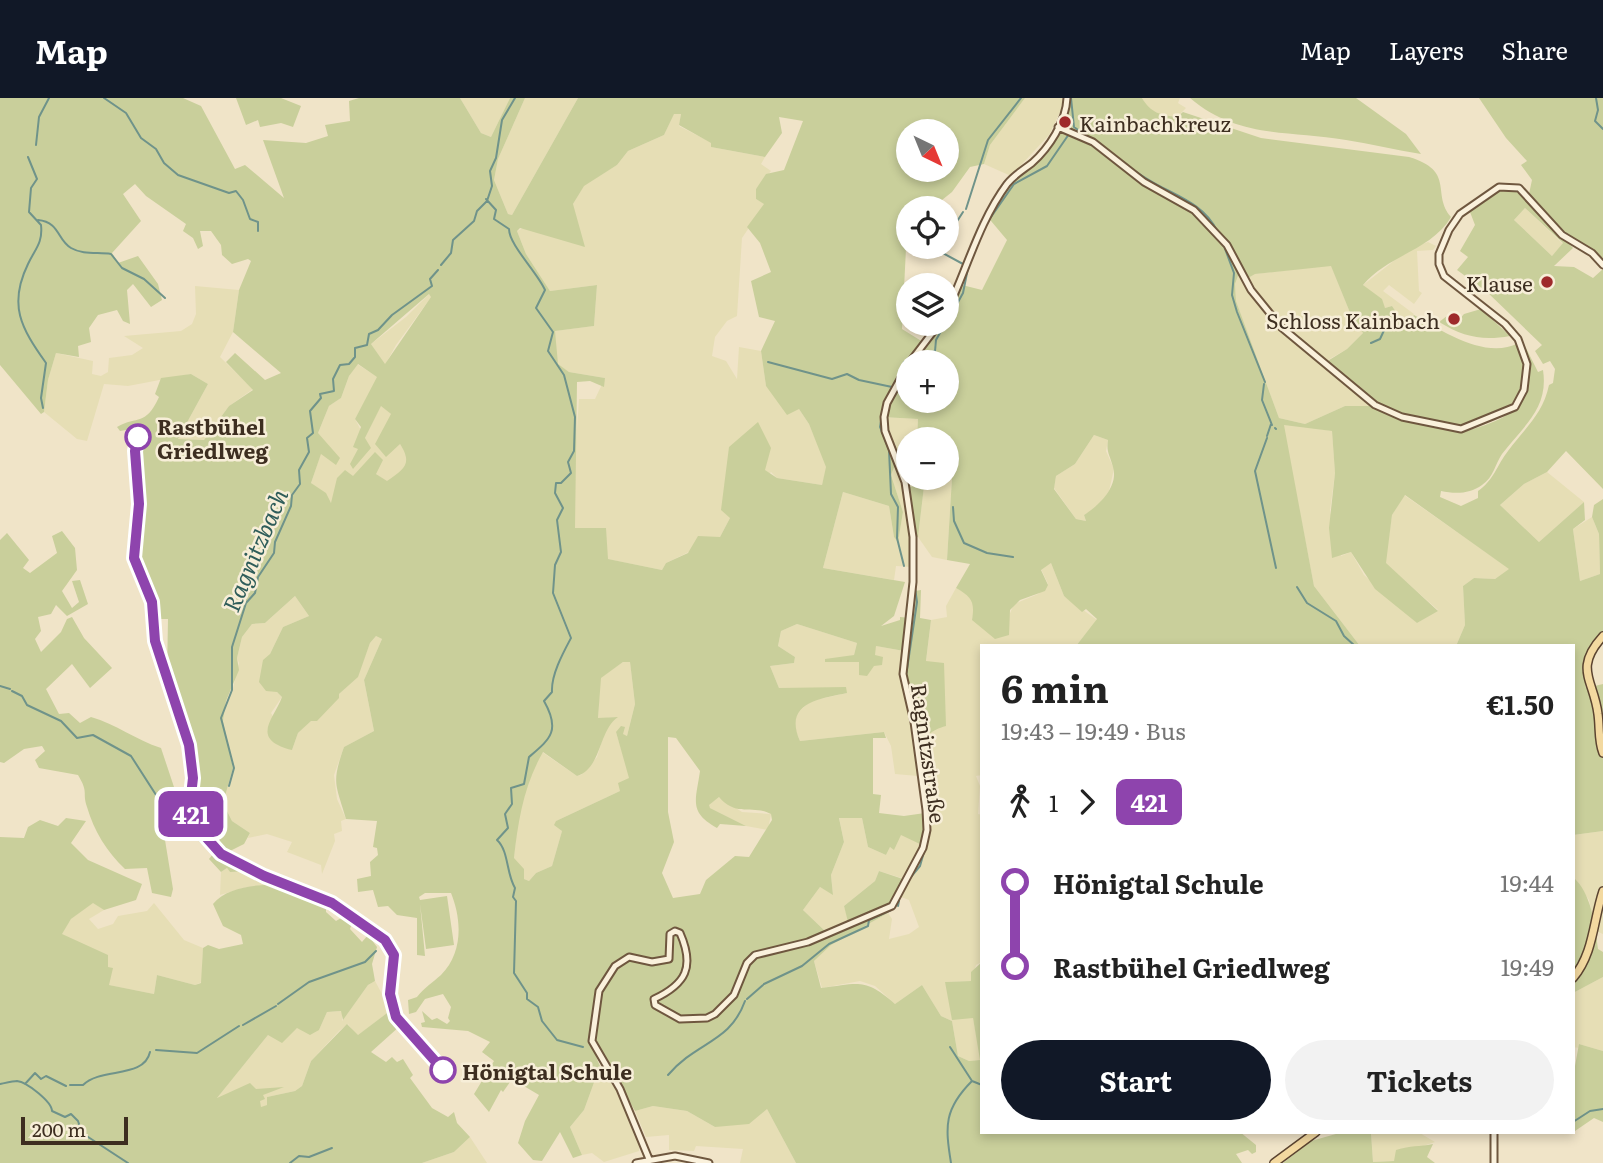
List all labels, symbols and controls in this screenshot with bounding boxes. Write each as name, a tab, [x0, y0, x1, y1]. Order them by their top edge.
text: Map	[35, 25, 108, 74]
text: Map	[1300, 32, 1351, 67]
text: Layers	[1389, 32, 1463, 67]
text: Share	[1501, 32, 1568, 67]
place label: Kainbachkreuz	[1079, 107, 1231, 138]
marker: Kainbachkreuz	[1057, 114, 1073, 130]
north arrow	[896, 119, 959, 182]
map controls	[896, 119, 959, 490]
button: locate	[896, 196, 959, 259]
place label: Klause	[1466, 267, 1533, 298]
button: layers	[896, 273, 959, 336]
marker: Klause	[1539, 274, 1555, 290]
place label: Schloss Kainbach	[1266, 304, 1440, 335]
marker: Schloss Kainbach	[1446, 311, 1462, 327]
button: +	[896, 350, 959, 413]
place label: Rastbühel Griedlweg	[157, 410, 268, 465]
marker: Rastbühel Griedlweg	[125, 424, 151, 450]
button: −	[896, 427, 959, 490]
water label: Ragnitzbach	[213, 483, 295, 617]
text: 6 min	[1001, 658, 1109, 715]
street label: Ragnitzstraße	[905, 681, 955, 825]
text: €1.50	[1486, 684, 1554, 723]
text: 19:43 – 19:49 · Bus	[1001, 713, 1186, 747]
icon: walk	[1001, 783, 1039, 821]
icon: forward	[1068, 783, 1106, 821]
text: 421	[1130, 784, 1168, 819]
text: 1	[1049, 785, 1058, 819]
line badge: 421	[151, 791, 231, 837]
text: 421	[172, 796, 210, 831]
text: Hönigtal Schule	[1053, 863, 1264, 902]
text: 19:44	[1500, 865, 1554, 899]
text: Rastbühel Griedlweg	[1053, 947, 1330, 986]
text: 19:49	[1501, 949, 1554, 983]
button: Start	[1001, 1040, 1271, 1120]
button: Tickets	[1285, 1040, 1554, 1120]
place label: Hönigtal Schule	[462, 1055, 632, 1086]
marker: Hönigtal Schule	[430, 1057, 456, 1083]
scale bar	[21, 1114, 128, 1146]
text: 200 m	[32, 1115, 86, 1143]

